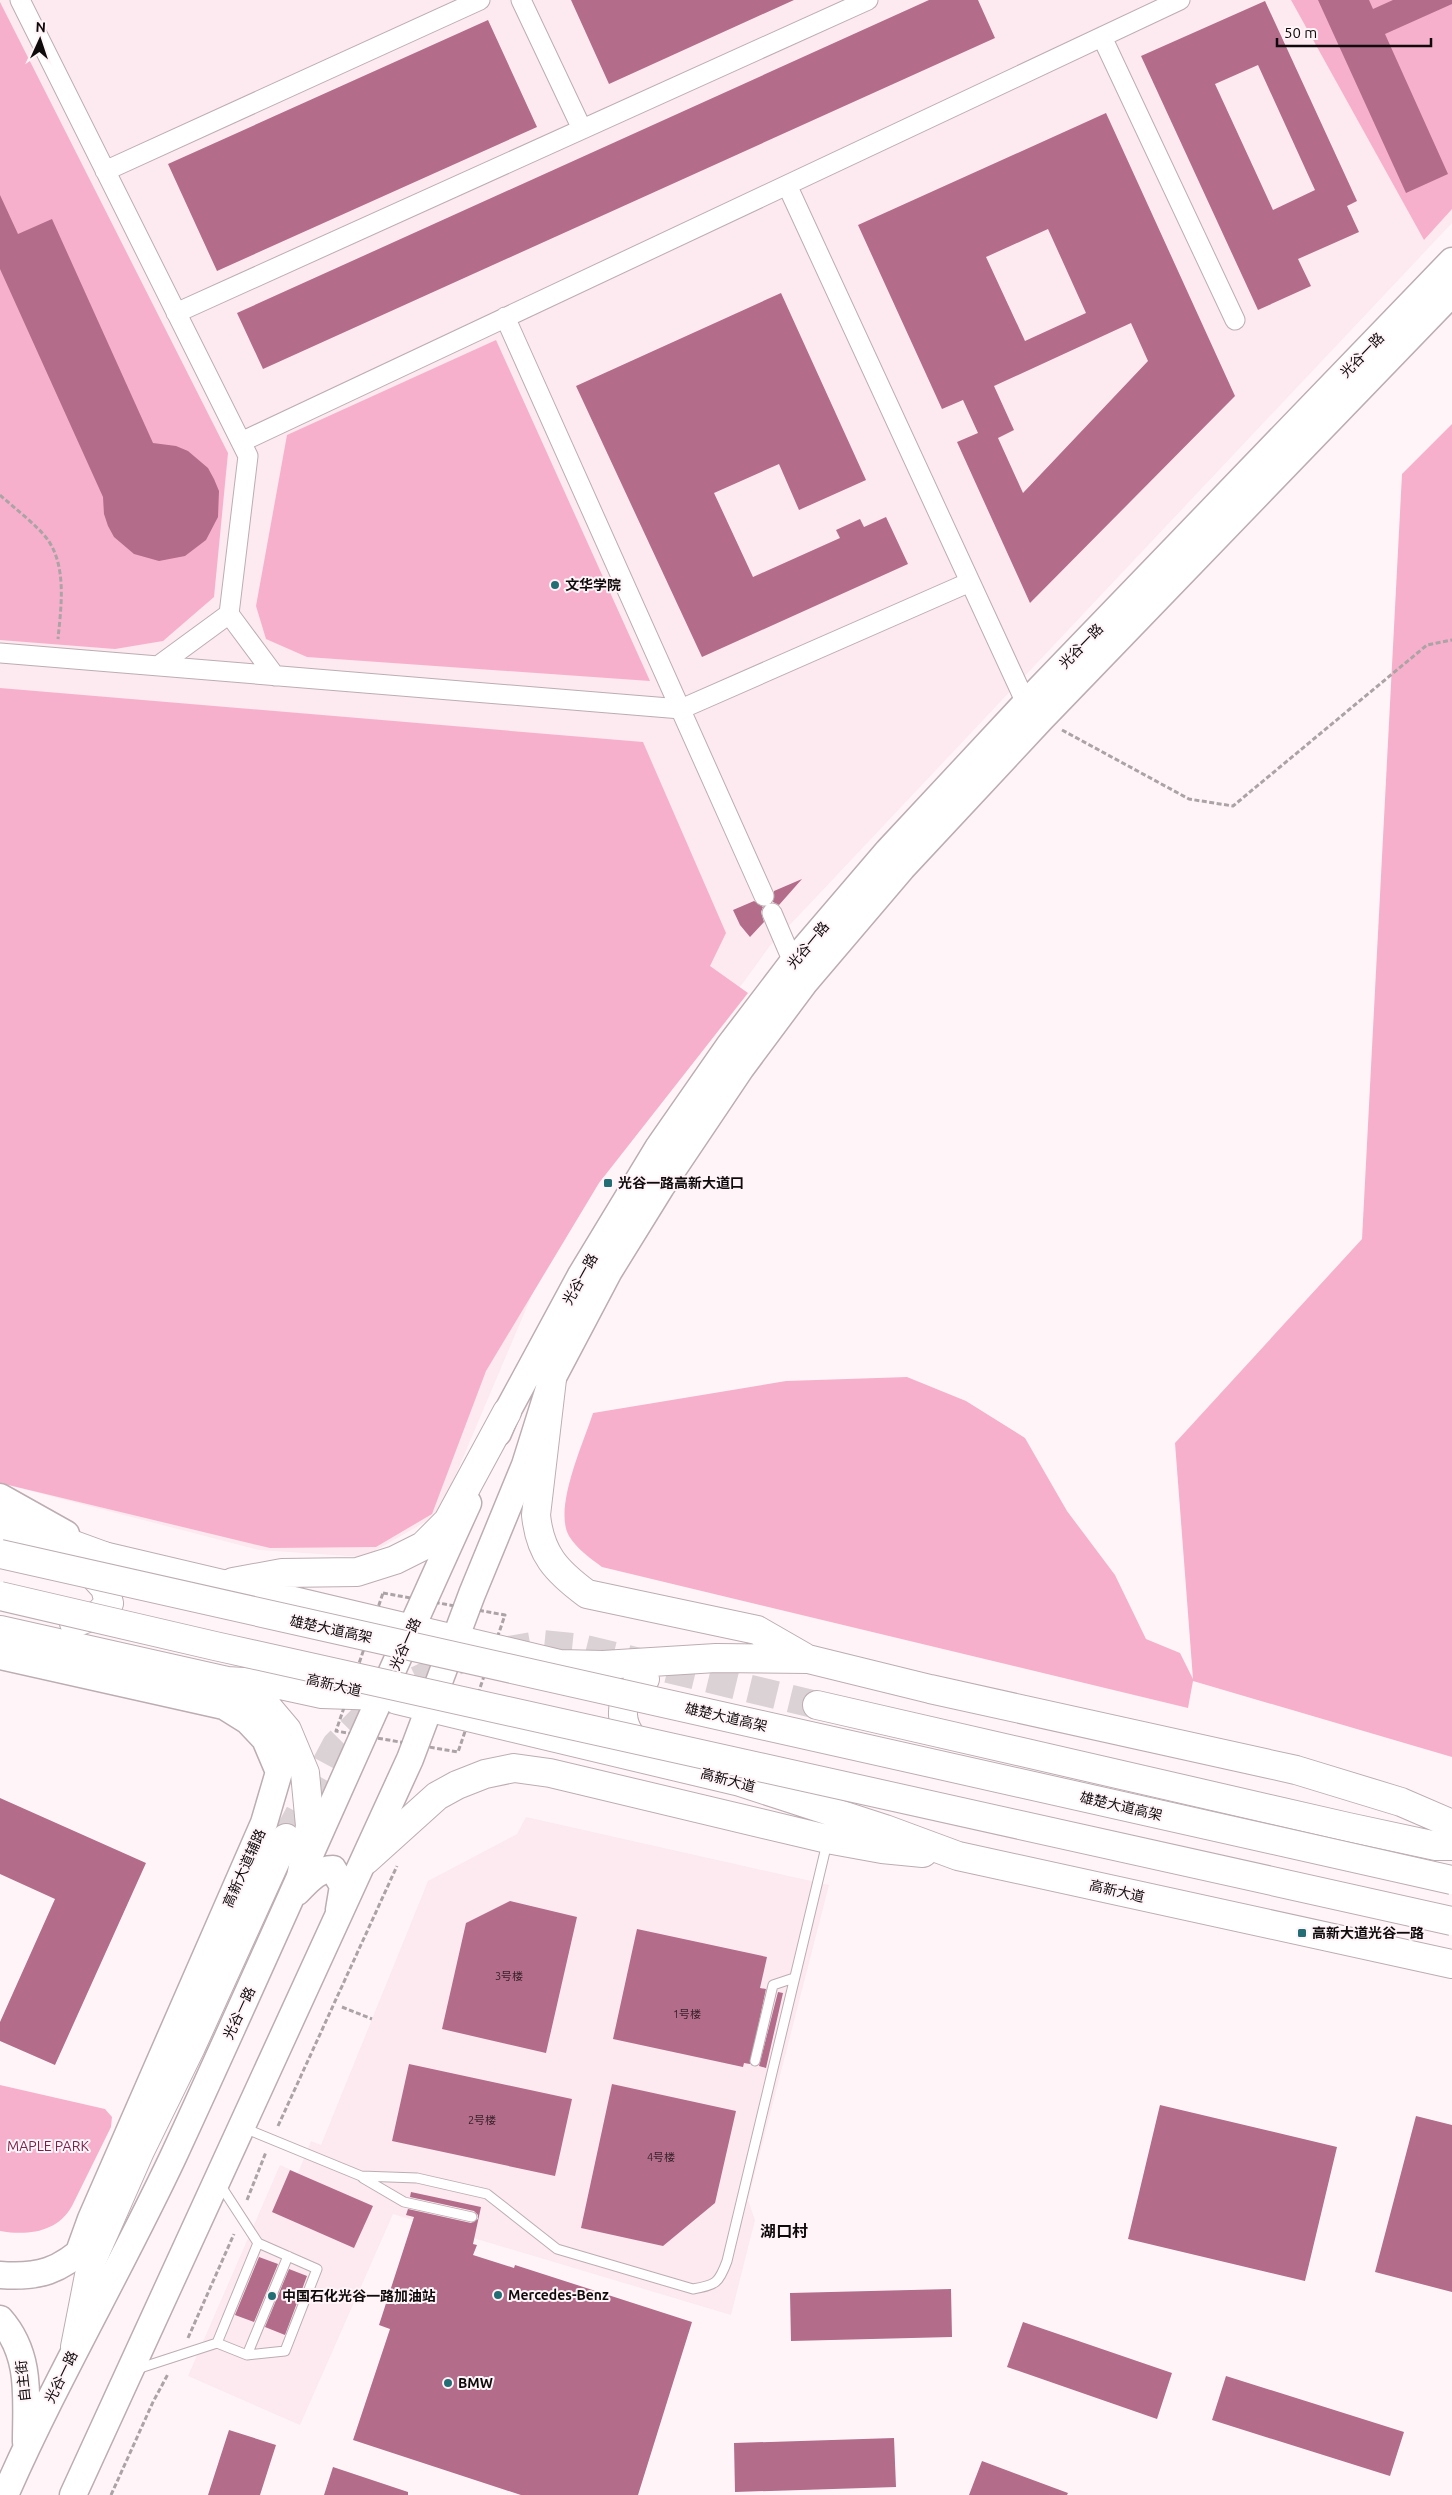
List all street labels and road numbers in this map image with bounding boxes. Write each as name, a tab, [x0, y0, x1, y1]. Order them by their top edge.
street label: 光谷一路	[1337, 329, 1387, 381]
street label: 光谷一路	[1056, 620, 1106, 672]
street label: 光谷一路	[784, 918, 832, 972]
street label: 光谷一路	[559, 1251, 601, 1307]
street label: 雄楚大道高架	[288, 1612, 374, 1646]
street label: 光谷一路	[386, 1615, 424, 1673]
street label: 高新大道	[305, 1671, 363, 1699]
street label: 雄楚大道高架	[683, 1700, 769, 1734]
street label: 高新大道	[699, 1765, 757, 1795]
street label: 雄楚大道高架	[1078, 1789, 1164, 1823]
street label: 高新大道辅路	[220, 1826, 268, 1910]
street label: 高新大道	[1088, 1877, 1146, 1905]
street label: 光谷一路	[220, 1984, 258, 2042]
street label: 光谷一路	[42, 2348, 80, 2406]
street label: 自主街	[13, 2359, 33, 2403]

